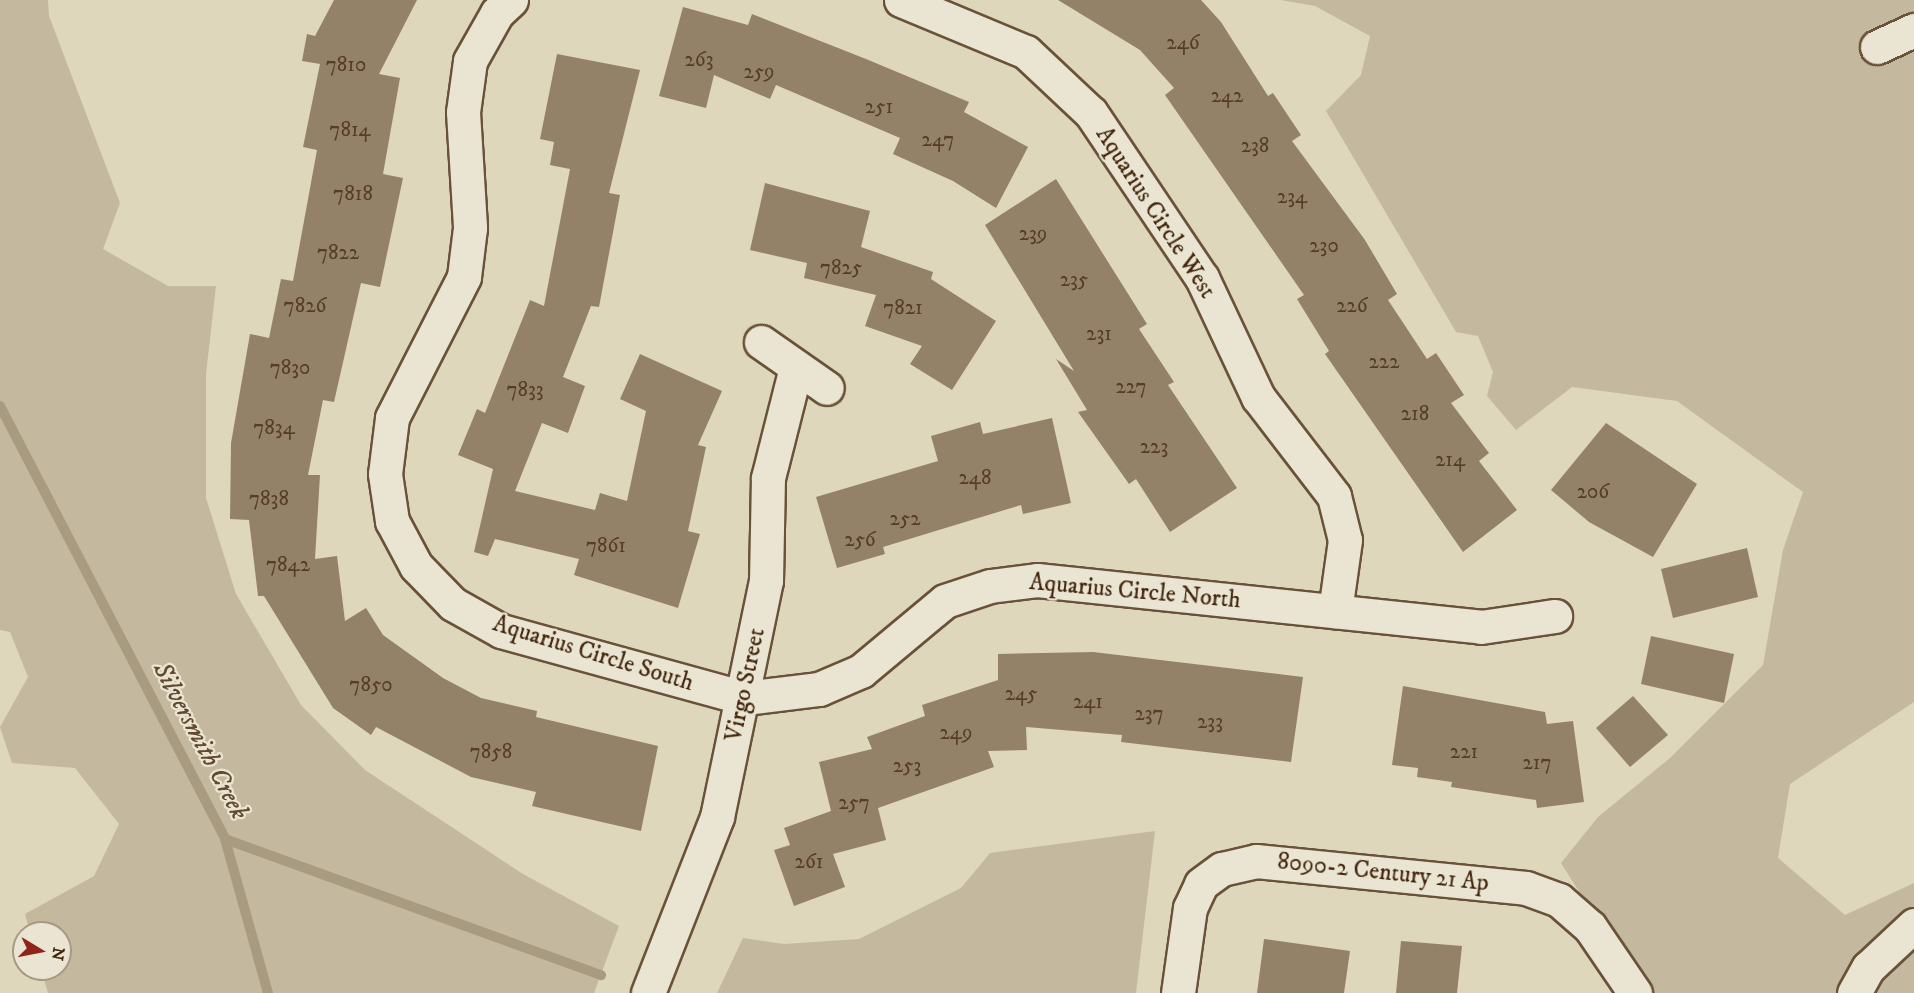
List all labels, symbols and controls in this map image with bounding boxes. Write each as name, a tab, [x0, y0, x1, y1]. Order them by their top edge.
house number: 246	[1166, 30, 1200, 56]
house number: 263	[684, 47, 714, 73]
house number: 7810	[326, 52, 366, 78]
house number: 259	[743, 59, 775, 85]
house number: 242	[1211, 83, 1243, 109]
house number: 251	[865, 94, 893, 120]
house number: 7814	[329, 117, 371, 143]
street label: Aquarius Circle West	[1089, 122, 1221, 304]
house number: 247	[922, 127, 954, 153]
house number: 238	[1241, 133, 1269, 159]
house number: 7818	[333, 181, 373, 207]
house number: 234	[1277, 184, 1307, 210]
house number: 239	[1019, 221, 1047, 247]
house number: 230	[1309, 233, 1339, 259]
house number: 7822	[317, 240, 359, 266]
house number: 7825	[820, 255, 862, 281]
house number: 235	[1060, 267, 1088, 293]
house number: 7826	[284, 293, 326, 319]
house number: 226	[1336, 293, 1368, 319]
house number: 7821	[883, 295, 923, 321]
house number: 231	[1086, 321, 1112, 347]
house number: 222	[1369, 349, 1399, 375]
house number: 7830	[270, 355, 310, 381]
house number: 227	[1115, 374, 1147, 400]
house number: 7833	[506, 377, 544, 403]
house number: 218	[1401, 401, 1429, 427]
house number: 7834	[253, 415, 295, 441]
house number: 223	[1140, 434, 1168, 460]
house number: 214	[1435, 447, 1465, 473]
house number: 248	[959, 465, 991, 491]
house number: 206	[1577, 479, 1609, 505]
house number: 7838	[249, 486, 289, 512]
house number: 252	[890, 506, 920, 532]
house number: 256	[844, 527, 876, 553]
house number: 7861	[586, 533, 626, 559]
house number: 7842	[266, 552, 310, 578]
street label: Aquarius Circle North	[1028, 568, 1242, 616]
street label: Aquarius Circle South	[489, 610, 697, 698]
street label: Virgo Street	[720, 626, 772, 744]
water label: Silversmith Creek	[145, 657, 255, 825]
house number: 7850	[349, 672, 393, 698]
house number: 245	[1005, 681, 1037, 707]
house number: 241	[1073, 689, 1103, 715]
house number: 237	[1134, 701, 1164, 727]
house number: 233	[1197, 709, 1223, 735]
house number: 249	[940, 720, 972, 746]
house number: 7858	[470, 739, 512, 765]
house number: 221	[1450, 739, 1478, 765]
house number: 217	[1522, 750, 1552, 776]
house number: 253	[893, 753, 921, 779]
house number: 257	[838, 790, 870, 816]
street label: 8090-2 Century 21 Ap	[1276, 848, 1490, 898]
house number: 261	[795, 849, 823, 875]
north arrow	[12, 921, 72, 981]
text: N	[47, 946, 69, 962]

